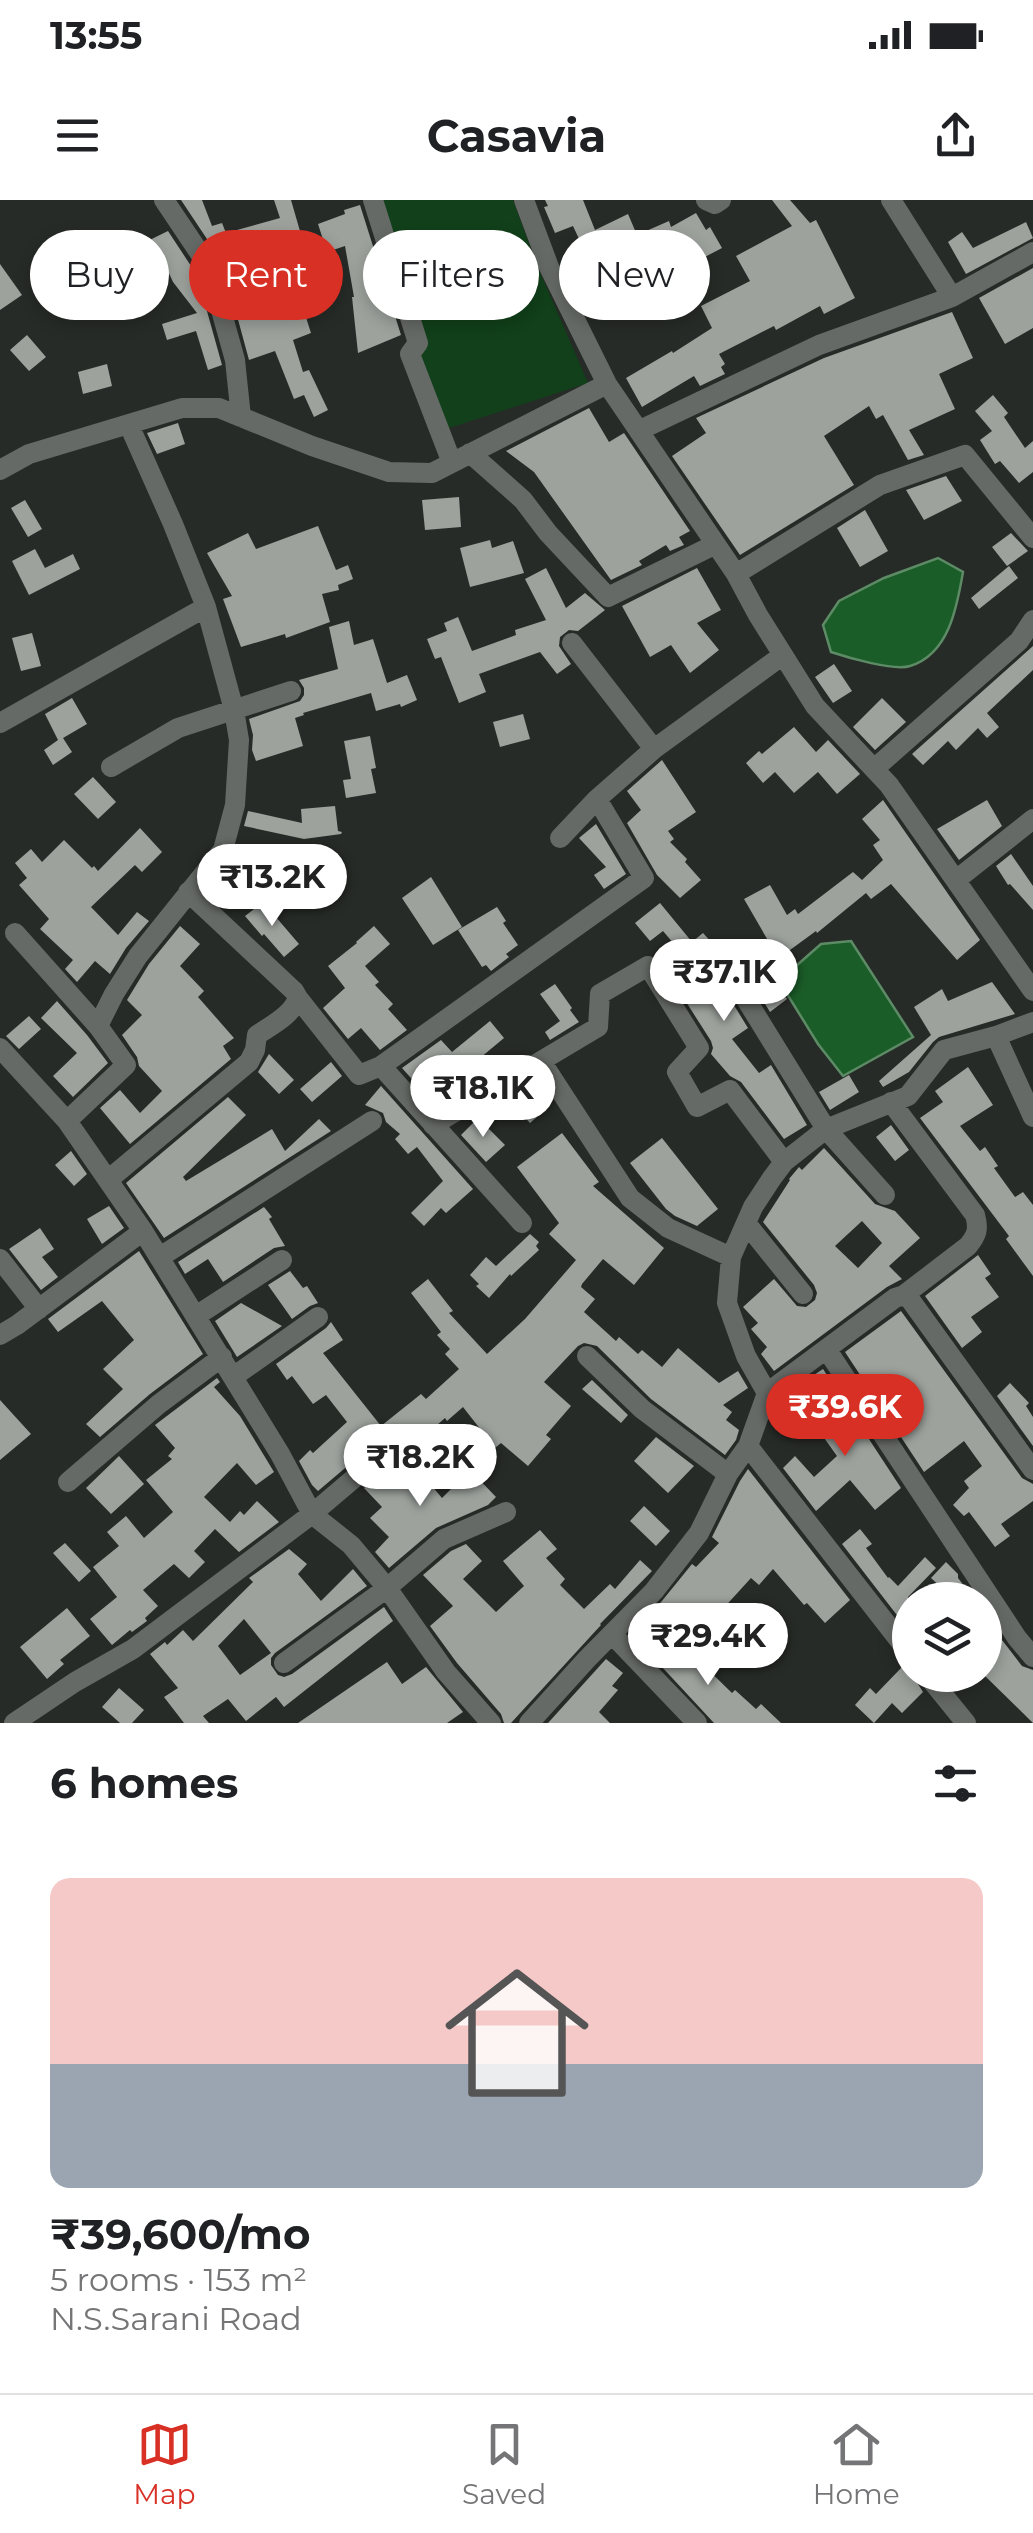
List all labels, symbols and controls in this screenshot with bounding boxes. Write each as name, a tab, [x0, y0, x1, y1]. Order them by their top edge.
text: 13:55	[50, 12, 142, 59]
icon: menu	[50, 108, 105, 163]
text: Casavia	[427, 108, 606, 163]
icon: share	[928, 108, 983, 163]
chip: Buy	[30, 230, 169, 320]
chip: Rent	[189, 230, 343, 320]
chip: Filters	[363, 230, 539, 320]
chip: New	[559, 230, 710, 320]
pin: ₹13.2K	[191, 844, 353, 929]
text: ₹13.2K	[219, 857, 325, 896]
pin: ₹37.1K	[643, 939, 805, 1024]
text: ₹37.1K	[672, 952, 776, 991]
pin: ₹18.1K	[402, 1055, 564, 1140]
text: ₹18.1K	[432, 1068, 534, 1107]
pin: ₹39.6K	[764, 1374, 926, 1459]
text: ₹39.6K	[788, 1387, 902, 1426]
pin: ₹18.2K	[339, 1424, 501, 1509]
text: ₹18.2K	[366, 1437, 474, 1476]
map controls	[892, 1582, 1002, 1692]
button: layers	[892, 1582, 1002, 1692]
pin: ₹29.4K	[627, 1603, 789, 1688]
text: ₹29.4K	[650, 1616, 766, 1655]
icon: filters	[928, 1756, 983, 1811]
text: 6 homes	[50, 1757, 238, 1809]
icon: home	[427, 1943, 607, 2123]
text: ₹39,600/mo	[50, 2208, 310, 2260]
text: 5 rooms · 153 m²	[50, 2260, 307, 2299]
text: N.S.Sarani Road	[50, 2299, 302, 2338]
tab: Map	[133, 2417, 196, 2511]
tab: Saved	[462, 2417, 546, 2511]
tab: Home	[813, 2417, 900, 2511]

